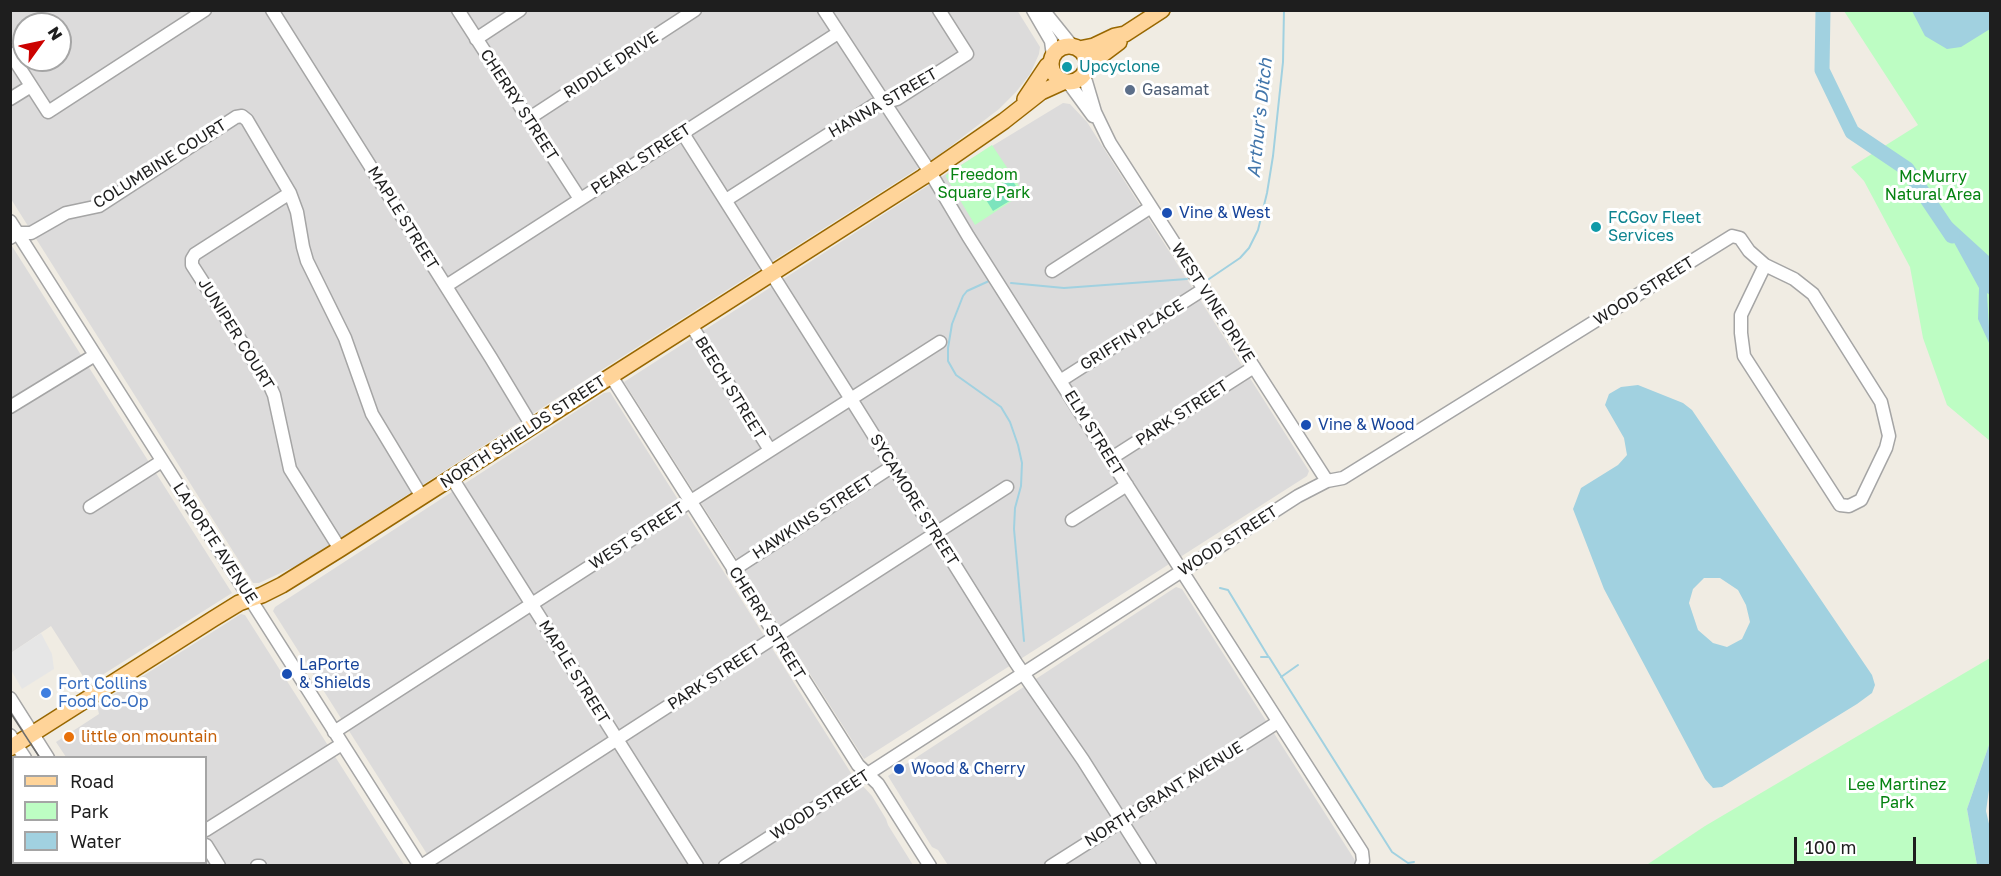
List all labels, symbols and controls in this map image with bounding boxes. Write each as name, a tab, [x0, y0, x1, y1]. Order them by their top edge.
north arrow	[12, 12, 72, 72]
text: N	[44, 23, 67, 44]
street label: RIDDLE DRIVE	[560, 27, 662, 103]
street label: CHERRY STREET	[476, 46, 562, 164]
place label: Upcyclone	[1079, 57, 1160, 77]
water label: Arthur's Ditch	[1243, 57, 1277, 179]
marker: Upcyclone	[1060, 60, 1074, 74]
street label: HANNA STREET	[825, 64, 941, 142]
place label: Gasamat	[1142, 80, 1209, 100]
marker: Gasamat	[1123, 83, 1137, 97]
street label: COLUMBINE COURT	[90, 115, 230, 213]
street label: PEARL STREET	[587, 120, 695, 198]
street label: MAPLE STREET	[364, 163, 442, 273]
park label: Freedom Square Park	[938, 165, 1030, 203]
park label: McMurry Natural Area	[1885, 167, 1981, 205]
place label: Vine & West	[1179, 203, 1271, 223]
marker: Vine & West	[1160, 206, 1174, 220]
place label: FCGov Fleet Services	[1608, 208, 1701, 246]
marker: FCGov Fleet Services	[1589, 220, 1603, 234]
street label: WEST VINE DRIVE	[1167, 240, 1259, 366]
street label: WOOD STREET	[1590, 253, 1698, 329]
street label: JUNIPER COURT	[194, 275, 278, 393]
street label: GRIFFIN PLACE	[1077, 295, 1187, 375]
street label: BEECH STREET	[691, 333, 769, 443]
street label: NORTH SHIELDS STREET	[437, 371, 609, 493]
street label: PARK STREET	[1132, 376, 1232, 450]
street label: ELM STREET	[1060, 387, 1128, 479]
place label: Vine & Wood	[1318, 415, 1415, 435]
marker: Vine & Wood	[1299, 418, 1313, 432]
street label: SYCAMORE STREET	[866, 431, 962, 569]
street label: HAWKINS STREET	[749, 471, 877, 563]
street label: LAPORTE AVENUE	[169, 479, 261, 607]
street label: WEST STREET	[586, 498, 688, 574]
street label: WOOD STREET	[1175, 502, 1281, 580]
street label: CHERRY STREET	[725, 563, 809, 683]
street label: MAPLE STREET	[535, 617, 613, 727]
street label: PARK STREET	[664, 640, 764, 714]
place label: LaPorte & Shields	[299, 655, 371, 693]
marker: LaPorte & Shields	[280, 667, 294, 681]
place label: Fort Collins Food Co-Op	[58, 674, 149, 712]
marker: Fort Collins Food Co-Op	[39, 686, 53, 700]
place label: little on mountain	[81, 727, 217, 747]
marker: little on mountain	[62, 730, 76, 744]
street label: NORTH GRANT AVENUE	[1081, 737, 1247, 851]
legend	[12, 756, 207, 864]
place label: Wood & Cherry	[911, 759, 1025, 779]
marker: Wood & Cherry	[892, 762, 906, 776]
street label: WOOD STREET	[767, 766, 873, 844]
text: Road	[70, 770, 114, 792]
park label: Lee Martinez Park	[1848, 775, 1946, 813]
text: Park	[70, 800, 109, 822]
scale bar	[1797, 825, 1918, 863]
text: Water	[70, 830, 121, 852]
text: 100 m	[1805, 836, 1856, 858]

